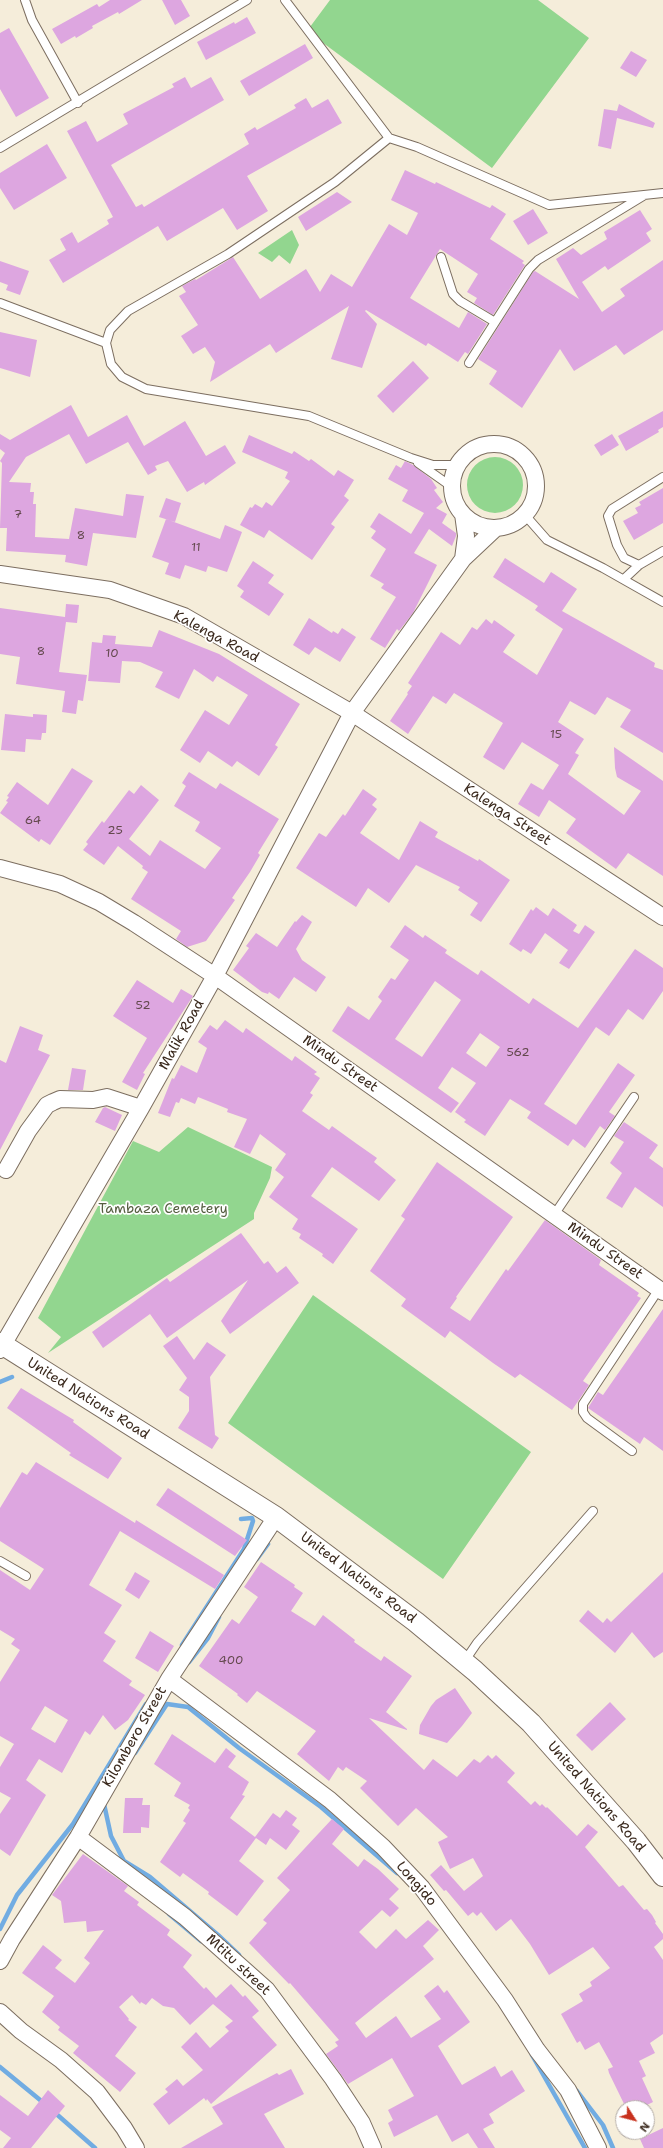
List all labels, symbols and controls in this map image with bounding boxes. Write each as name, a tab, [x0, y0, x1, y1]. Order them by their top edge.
house number: 7	[14, 508, 22, 522]
house number: 8	[77, 529, 85, 543]
house number: 11	[191, 541, 201, 555]
street label: Kalenga Road	[170, 607, 262, 667]
house number: 8	[37, 645, 45, 659]
house number: 10	[105, 647, 119, 661]
house number: 15	[550, 728, 562, 742]
street label: Kalenga Street	[460, 780, 554, 850]
house number: 64	[25, 814, 41, 828]
house number: 25	[107, 824, 123, 838]
street label: Malik Road	[156, 997, 208, 1073]
house number: 52	[135, 999, 151, 1013]
street label: Mindu Street	[299, 1032, 381, 1096]
house number: 562	[506, 1046, 530, 1060]
park label: Tambaza Cemetery	[98, 1201, 228, 1217]
street label: Mindu Street	[564, 1219, 646, 1283]
street label: United Nations Road	[24, 1355, 152, 1443]
street label: United Nations Road	[297, 1529, 419, 1627]
house number: 400	[218, 1654, 244, 1668]
street label: Kilombero Street	[99, 1684, 171, 1790]
street label: United Nations Road	[543, 1738, 649, 1856]
street label: Longido	[392, 1858, 440, 1910]
street label: Mtitu street	[202, 1931, 274, 1999]
north arrow	[615, 2100, 655, 2140]
text: N	[636, 2119, 653, 2135]

